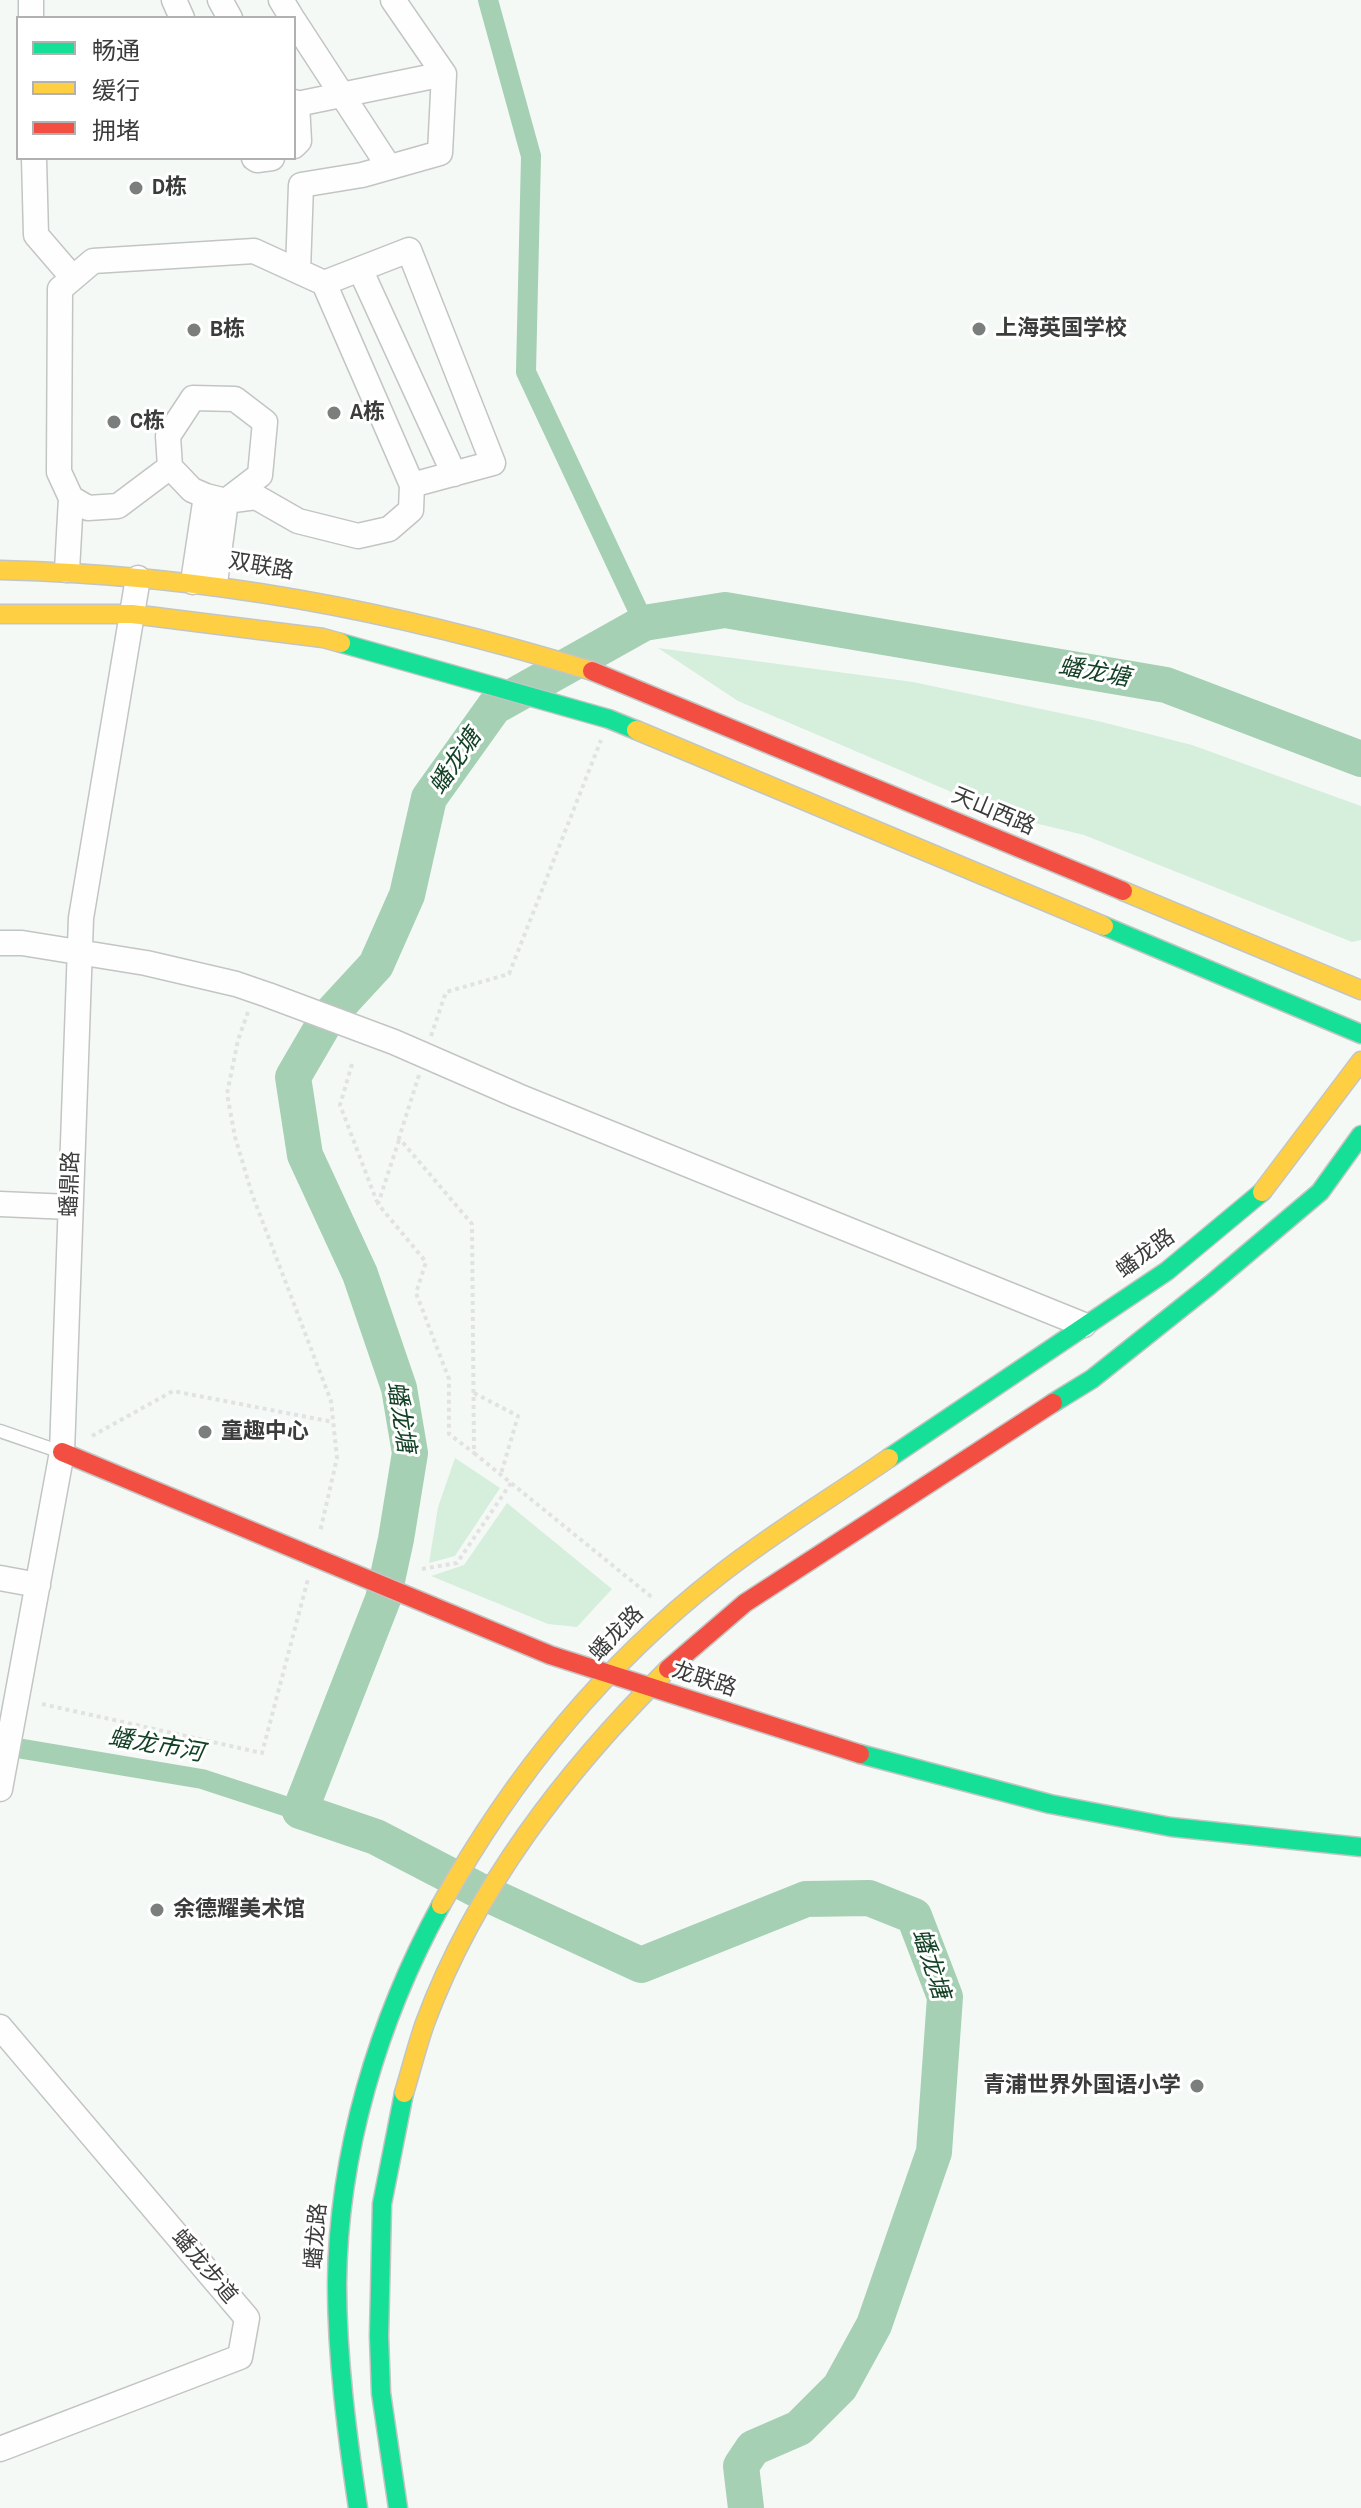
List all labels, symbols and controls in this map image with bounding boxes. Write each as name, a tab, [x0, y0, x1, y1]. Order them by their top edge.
legend	[16, 16, 296, 160]
text: 畅通	[92, 34, 140, 66]
text: 缓行	[92, 74, 140, 106]
text: 拥堵	[92, 114, 140, 146]
place label: D栋	[152, 175, 187, 201]
marker: D栋	[127, 179, 145, 197]
place label: 上海英国学校	[995, 316, 1127, 342]
place label: B栋	[210, 317, 245, 343]
marker: 上海英国学校	[970, 320, 988, 338]
marker: B栋	[185, 321, 203, 339]
place label: A栋	[350, 400, 385, 426]
marker: A栋	[325, 404, 343, 422]
place label: C栋	[130, 409, 165, 435]
marker: C栋	[105, 413, 123, 431]
street label: 双联路	[226, 548, 296, 586]
water label: 蟠龙塘	[1056, 653, 1132, 693]
water label: 蟠龙塘	[424, 724, 488, 800]
street label: 天山西路	[947, 783, 1039, 841]
street label: 蟠鼎路	[57, 1151, 85, 1217]
street label: 蟠龙路	[1112, 1224, 1180, 1284]
water label: 蟠龙塘	[380, 1379, 420, 1455]
place label: 童趣中心	[221, 1419, 309, 1445]
marker: 童趣中心	[196, 1423, 214, 1441]
street label: 蟠龙路	[585, 1601, 649, 1667]
street label: 龙联路	[669, 1657, 739, 1703]
water label: 蟠龙市河	[106, 1723, 206, 1769]
place label: 余德耀美术馆	[173, 1897, 305, 1923]
marker: 余德耀美术馆	[148, 1901, 166, 1919]
water label: 蟠龙塘	[905, 1925, 955, 2003]
place label: 青浦世界外国语小学	[983, 2073, 1181, 2099]
marker: 青浦世界外国语小学	[1188, 2077, 1206, 2095]
street label: 蟠龙路	[301, 2202, 333, 2270]
street label: 蟠龙步道	[166, 2225, 242, 2309]

